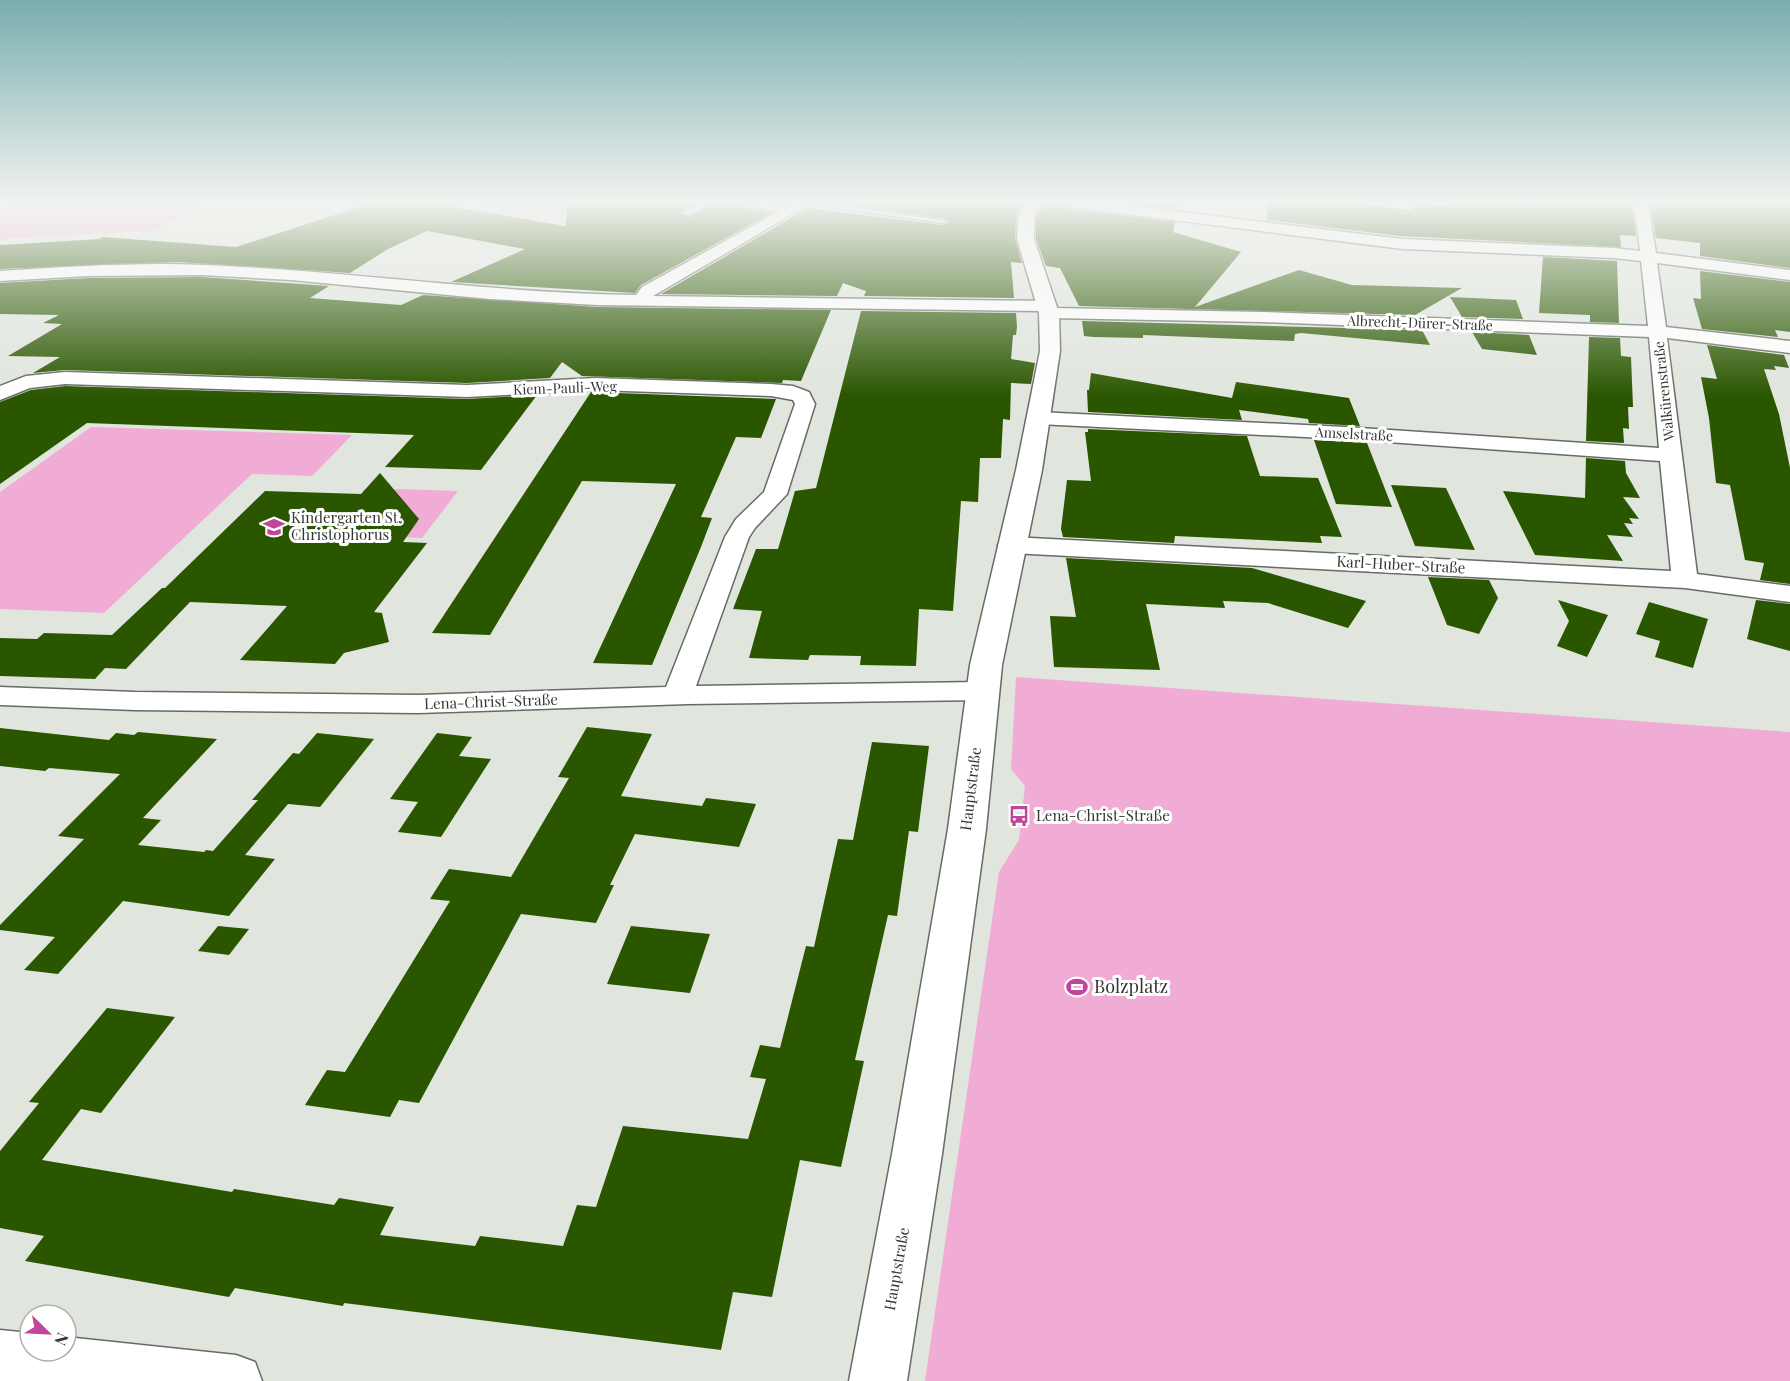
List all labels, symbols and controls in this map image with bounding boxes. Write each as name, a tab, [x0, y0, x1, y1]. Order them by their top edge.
street label: Albrecht-Dürer-Straße	[1346, 310, 1493, 335]
street label: Walkürenstraße	[1649, 340, 1678, 443]
street label: Kiem-Pauli-Weg	[513, 376, 618, 399]
street label: Amselstraße	[1313, 422, 1394, 445]
place label: Kindergarten St. Christophorus	[291, 507, 402, 544]
school or university icon: Kindergarten St. Christophorus	[262, 515, 286, 539]
street label: Karl-Huber-Straße	[1336, 551, 1466, 577]
street label: Lena-Christ-Straße	[424, 689, 558, 713]
street label: Hauptstraße	[955, 746, 985, 832]
bus stop icon: Lena-Christ-Straße	[1007, 804, 1031, 828]
place label: Lena-Christ-Straße	[1036, 805, 1170, 825]
place label: Bolzplatz	[1094, 974, 1168, 998]
sports icon: Bolzplatz	[1065, 975, 1089, 999]
street label: Hauptstraße	[879, 1226, 913, 1312]
north arrow	[18, 1303, 78, 1363]
text: N	[50, 1330, 74, 1349]

